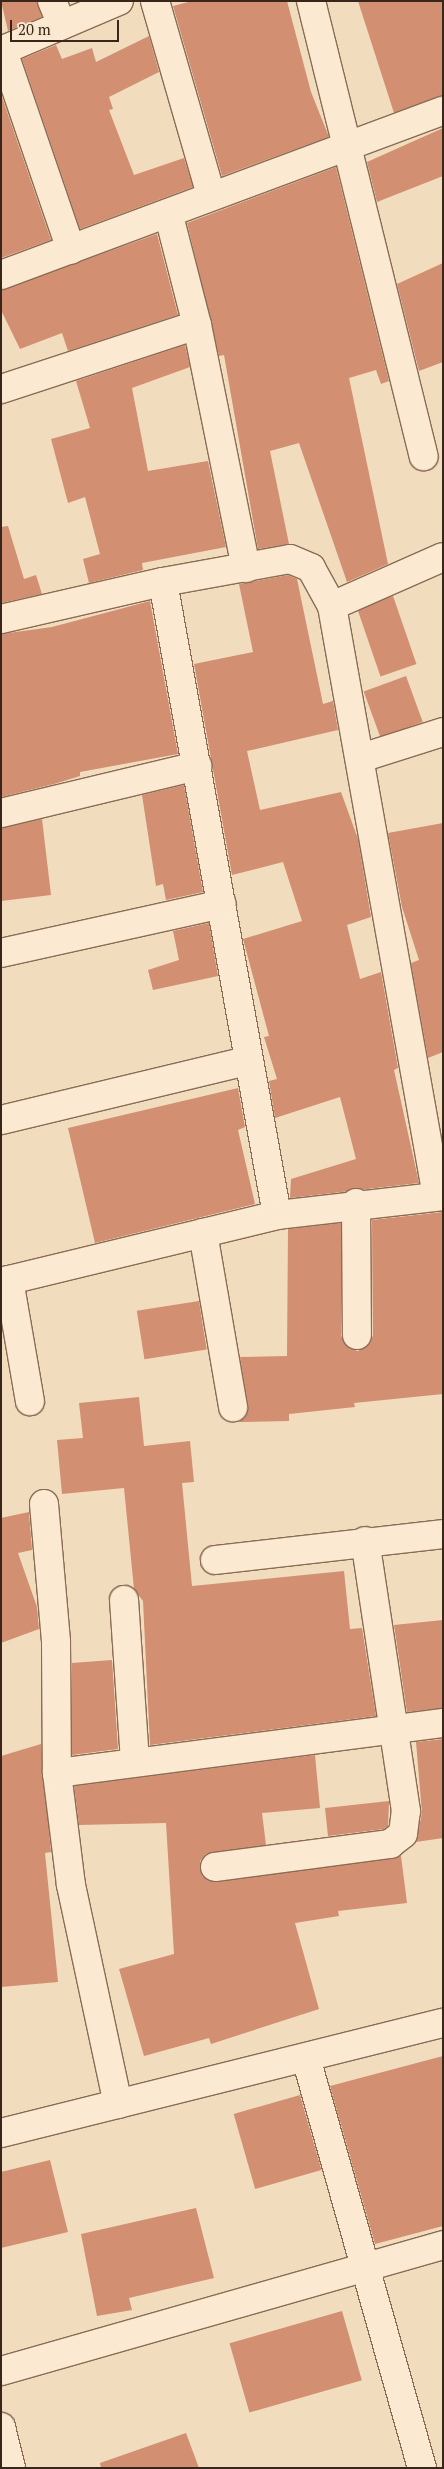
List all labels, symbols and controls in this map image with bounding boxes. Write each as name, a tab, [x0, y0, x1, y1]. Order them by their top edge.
scale bar	[12, 10, 121, 42]
text: 20 m	[18, 19, 51, 39]

